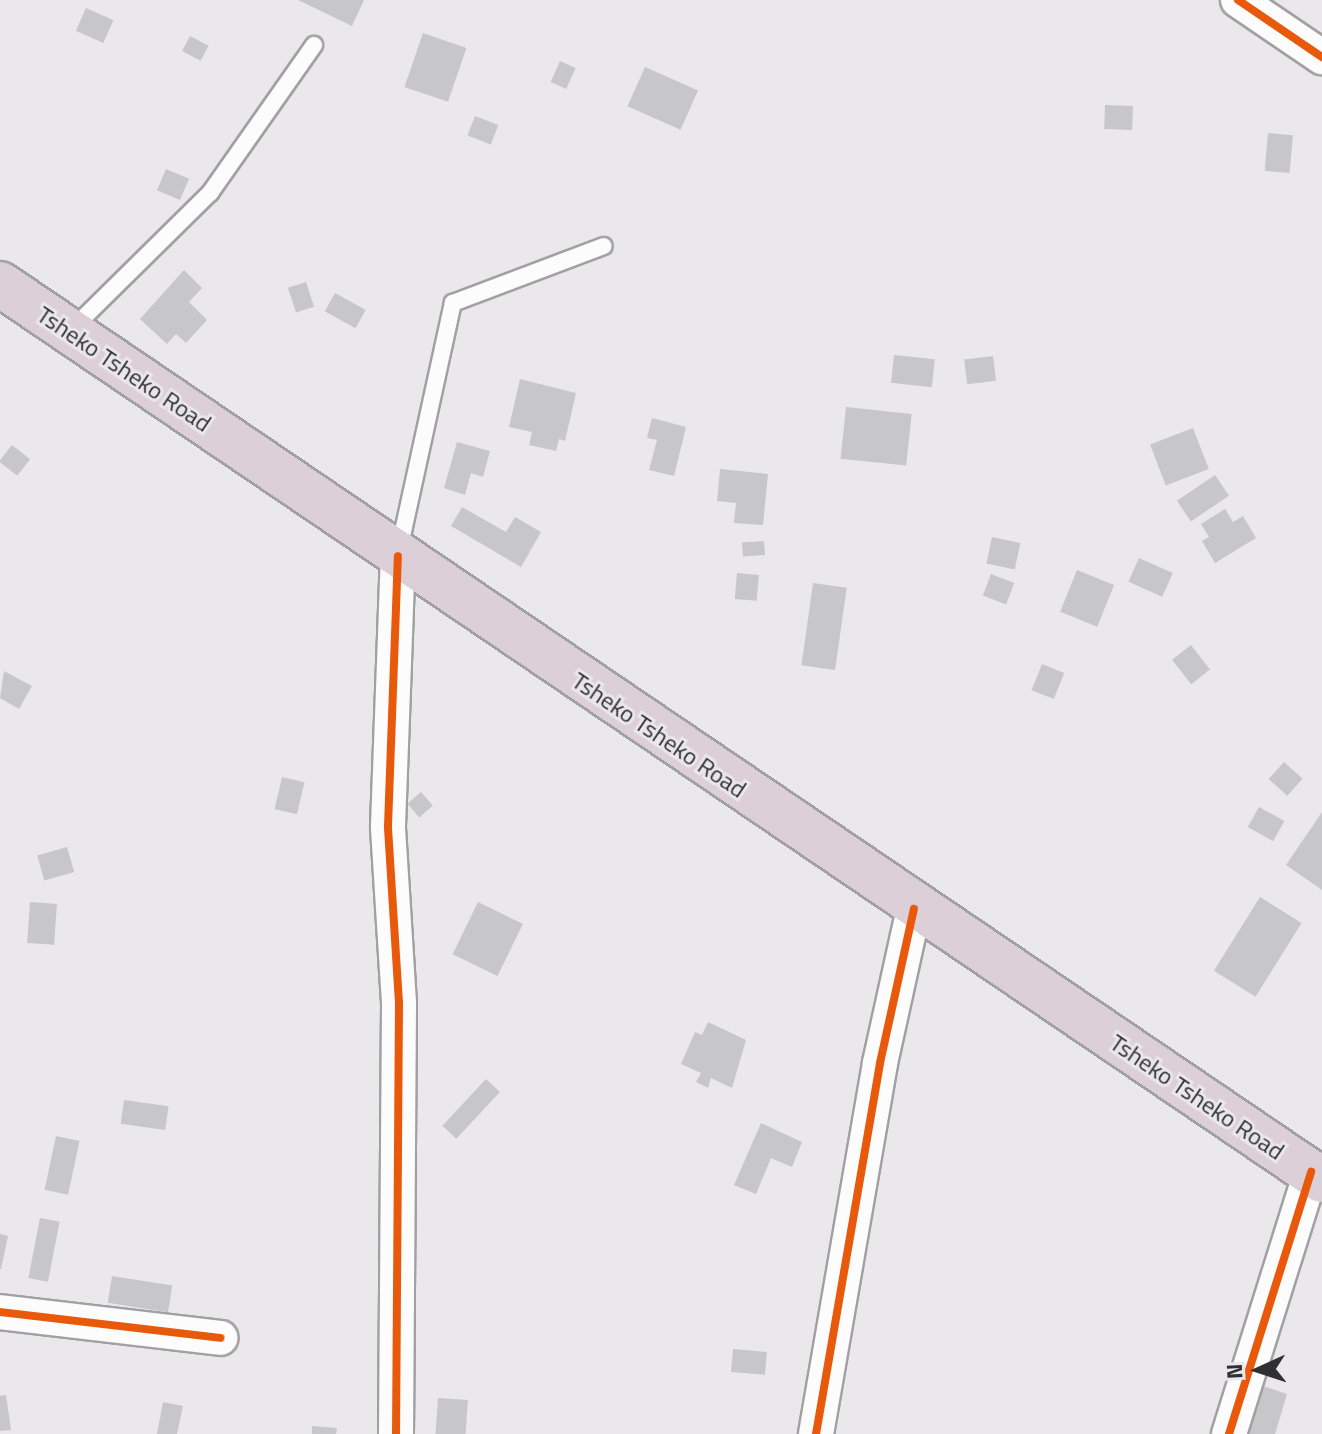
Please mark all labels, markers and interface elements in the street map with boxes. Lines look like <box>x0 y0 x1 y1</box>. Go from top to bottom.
street label: Tsheko Tsheko Road <box>32 300 216 438</box>
street label: Tsheko Tsheko Road <box>567 666 751 804</box>
street label: Tsheko Tsheko Road <box>1105 1028 1289 1166</box>
north arrow <box>1218 1330 1298 1410</box>
text: N <box>1217 1363 1251 1380</box>

